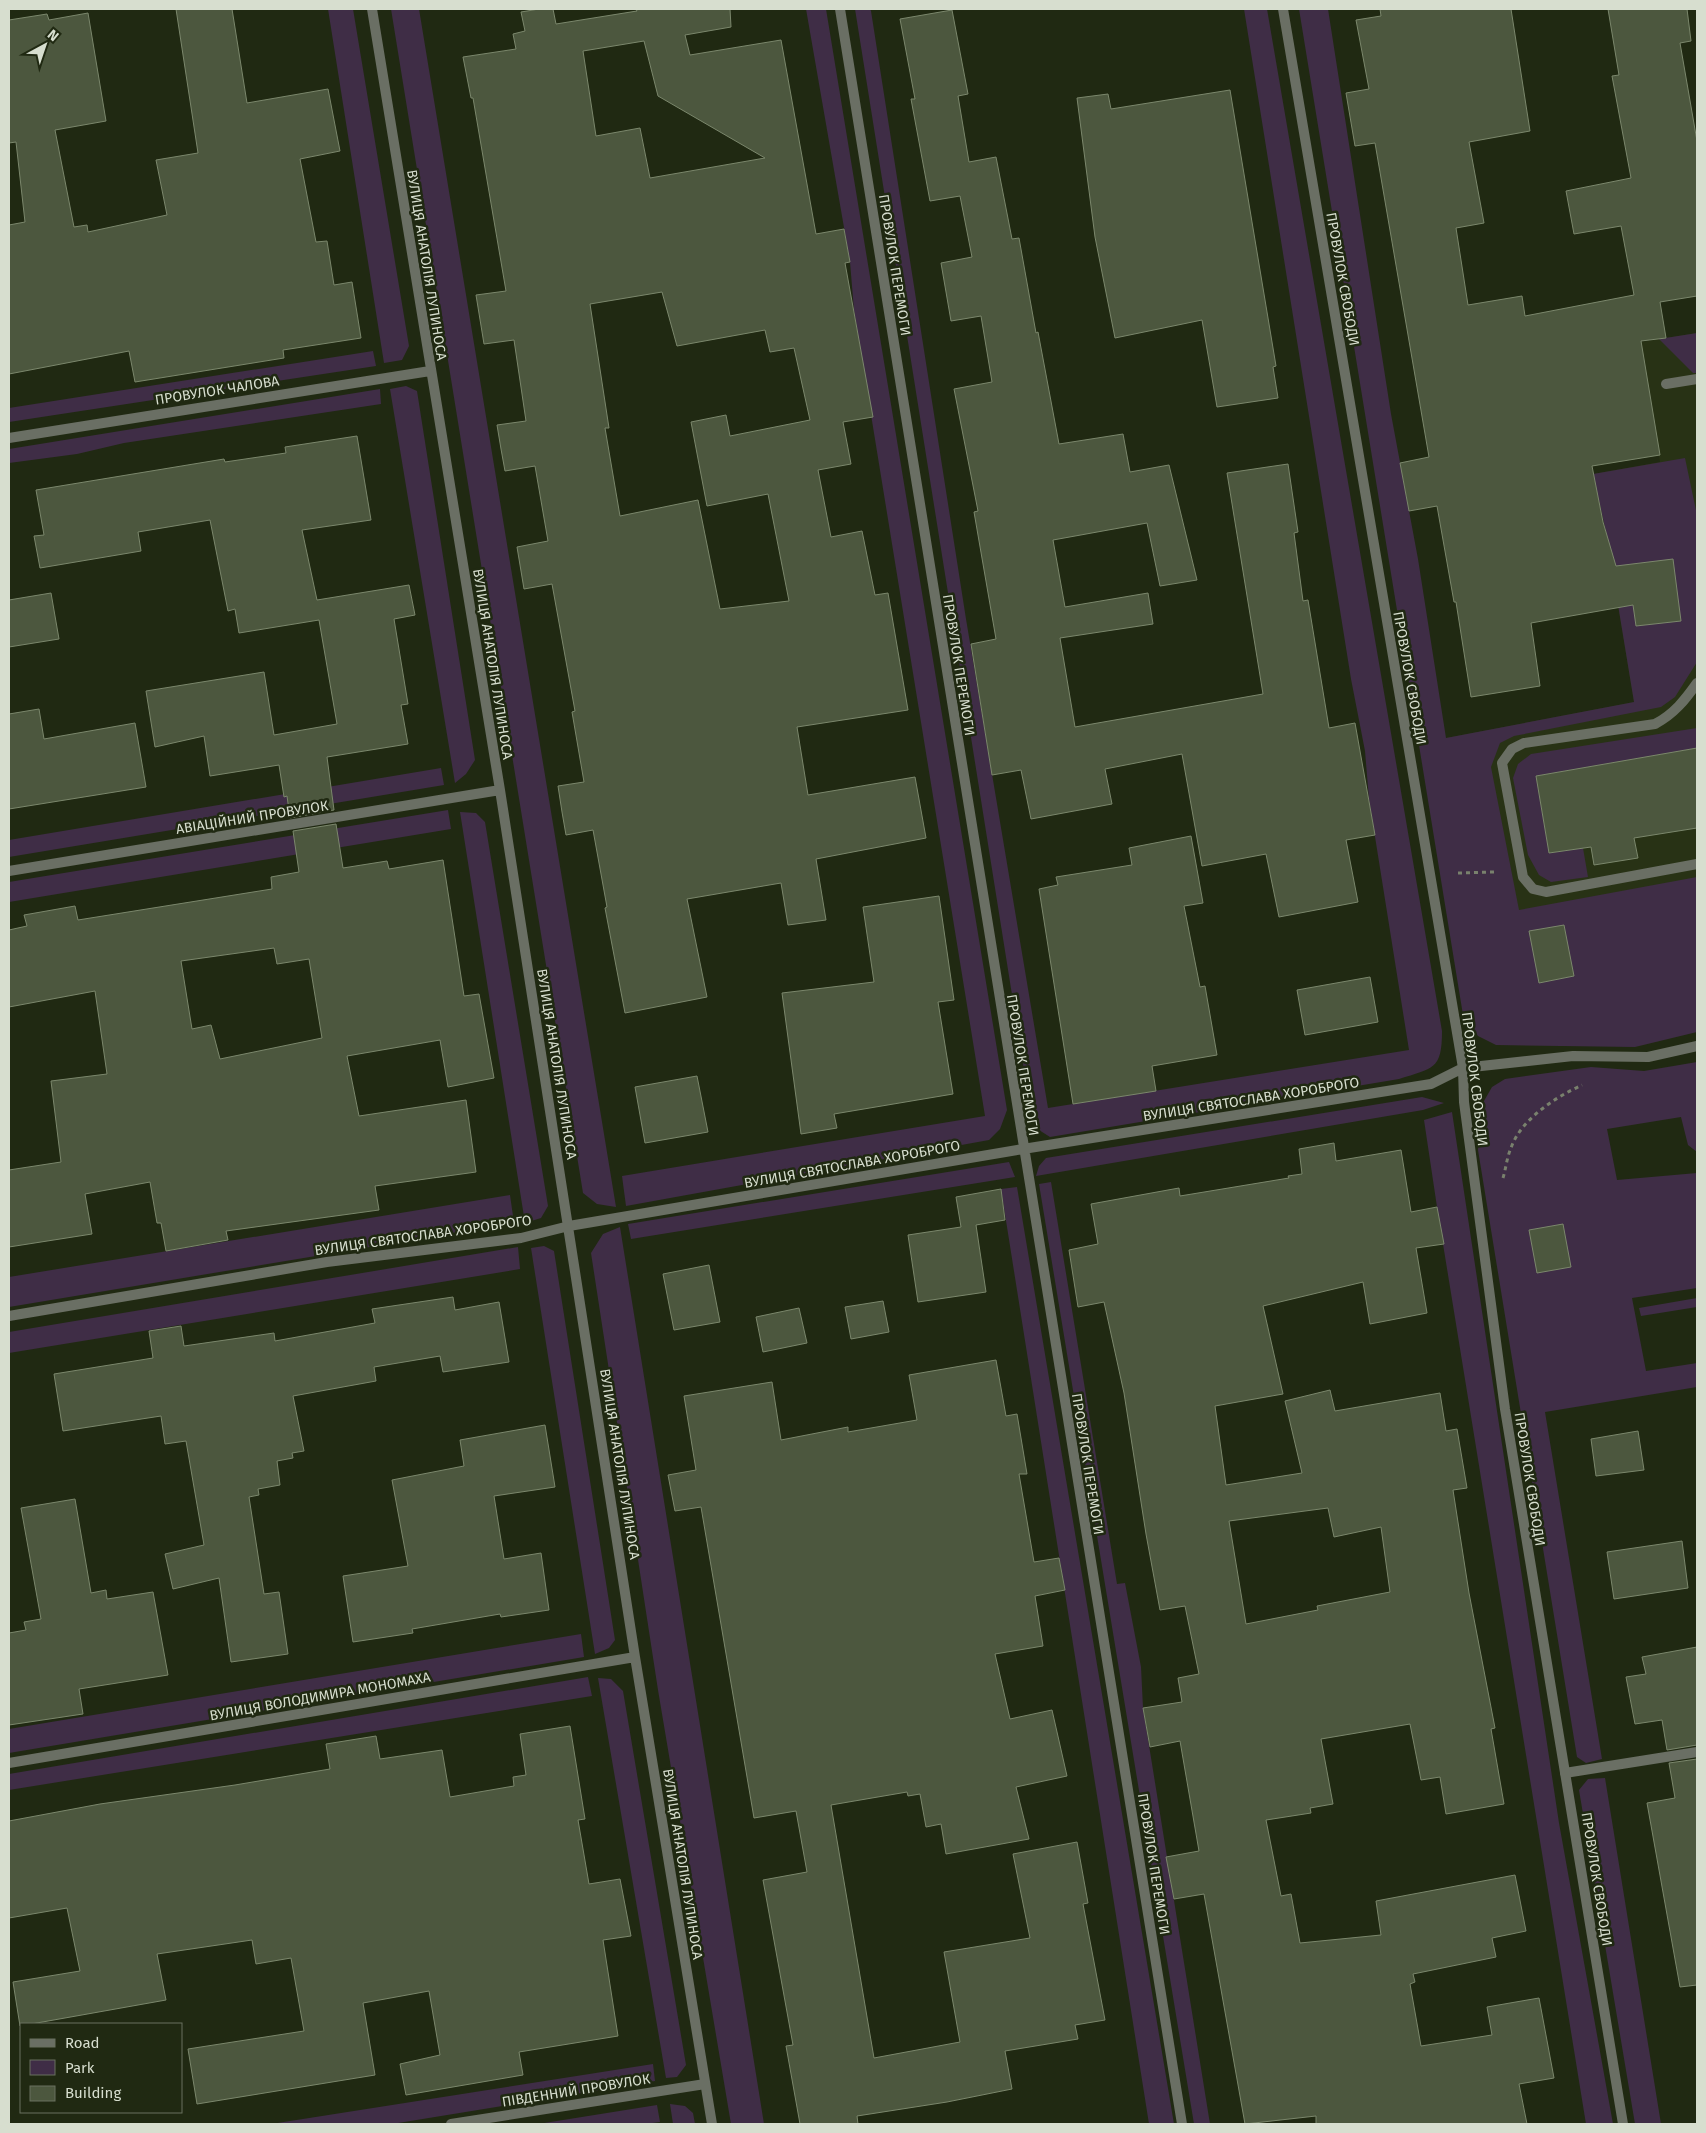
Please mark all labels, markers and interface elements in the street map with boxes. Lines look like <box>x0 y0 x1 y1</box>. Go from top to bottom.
north arrow <box>20 20 70 70</box>
text: N <box>44 26 62 45</box>
street label: ВУЛИЦЯ АНАТОЛІЯ ЛУПИНОСА <box>403 168 450 362</box>
street label: ПРОВУЛОК ПЕРЕМОГИ <box>875 193 914 337</box>
street label: ПРОВУЛОК СВОБОДИ <box>1322 211 1363 347</box>
street label: ПРОВУЛОК ЧАЛОВА <box>154 372 280 409</box>
street label: ВУЛИЦЯ АНАТОЛІЯ ЛУПИНОСА <box>469 567 516 761</box>
street label: ПРОВУЛОК ПЕРЕМОГИ <box>939 593 978 737</box>
street label: ПРОВУЛОК СВОБОДИ <box>1389 610 1430 746</box>
street label: АВІАЦІЙНИЙ ПРОВУЛОК <box>175 797 330 838</box>
street label: ВУЛИЦЯ АНАТОЛІЯ ЛУПИНОСА <box>533 967 580 1161</box>
street label: ПРОВУЛОК ПЕРЕМОГИ <box>1003 993 1042 1137</box>
street label: ПРОВУЛОК СВОБОДИ <box>1458 1011 1491 1147</box>
street label: ВУЛИЦЯ СВЯТОСЛАВА ХОРОБРОГО <box>1142 1074 1361 1125</box>
street label: ВУЛИЦЯ СВЯТОСЛАВА ХОРОБРОГО <box>743 1137 961 1192</box>
street label: ВУЛИЦЯ СВЯТОСЛАВА ХОРОБРОГО <box>313 1212 533 1259</box>
street label: ВУЛИЦЯ АНАТОЛІЯ ЛУПИНОСА <box>596 1367 643 1561</box>
street label: ПРОВУЛОК ПЕРЕМОГИ <box>1068 1392 1107 1536</box>
street label: ПРОВУЛОК СВОБОДИ <box>1511 1411 1548 1547</box>
street label: ВУЛИЦЯ ВОЛОДИМИРА МОНОМАХА <box>208 1669 432 1724</box>
street label: ВУЛИЦЯ АНАТОЛІЯ ЛУПИНОСА <box>659 1767 706 1961</box>
street label: ПРОВУЛОК ПЕРЕМОГИ <box>1134 1792 1173 1936</box>
street label: ПРОВУЛОК СВОБОДИ <box>1578 1811 1615 1947</box>
legend <box>20 2023 182 2113</box>
text: Road <box>65 2034 100 2052</box>
text: Park <box>65 2059 95 2077</box>
street label: ПІВДЕННИЙ ПРОВУЛОК <box>501 2070 652 2111</box>
text: Building <box>65 2084 121 2102</box>

